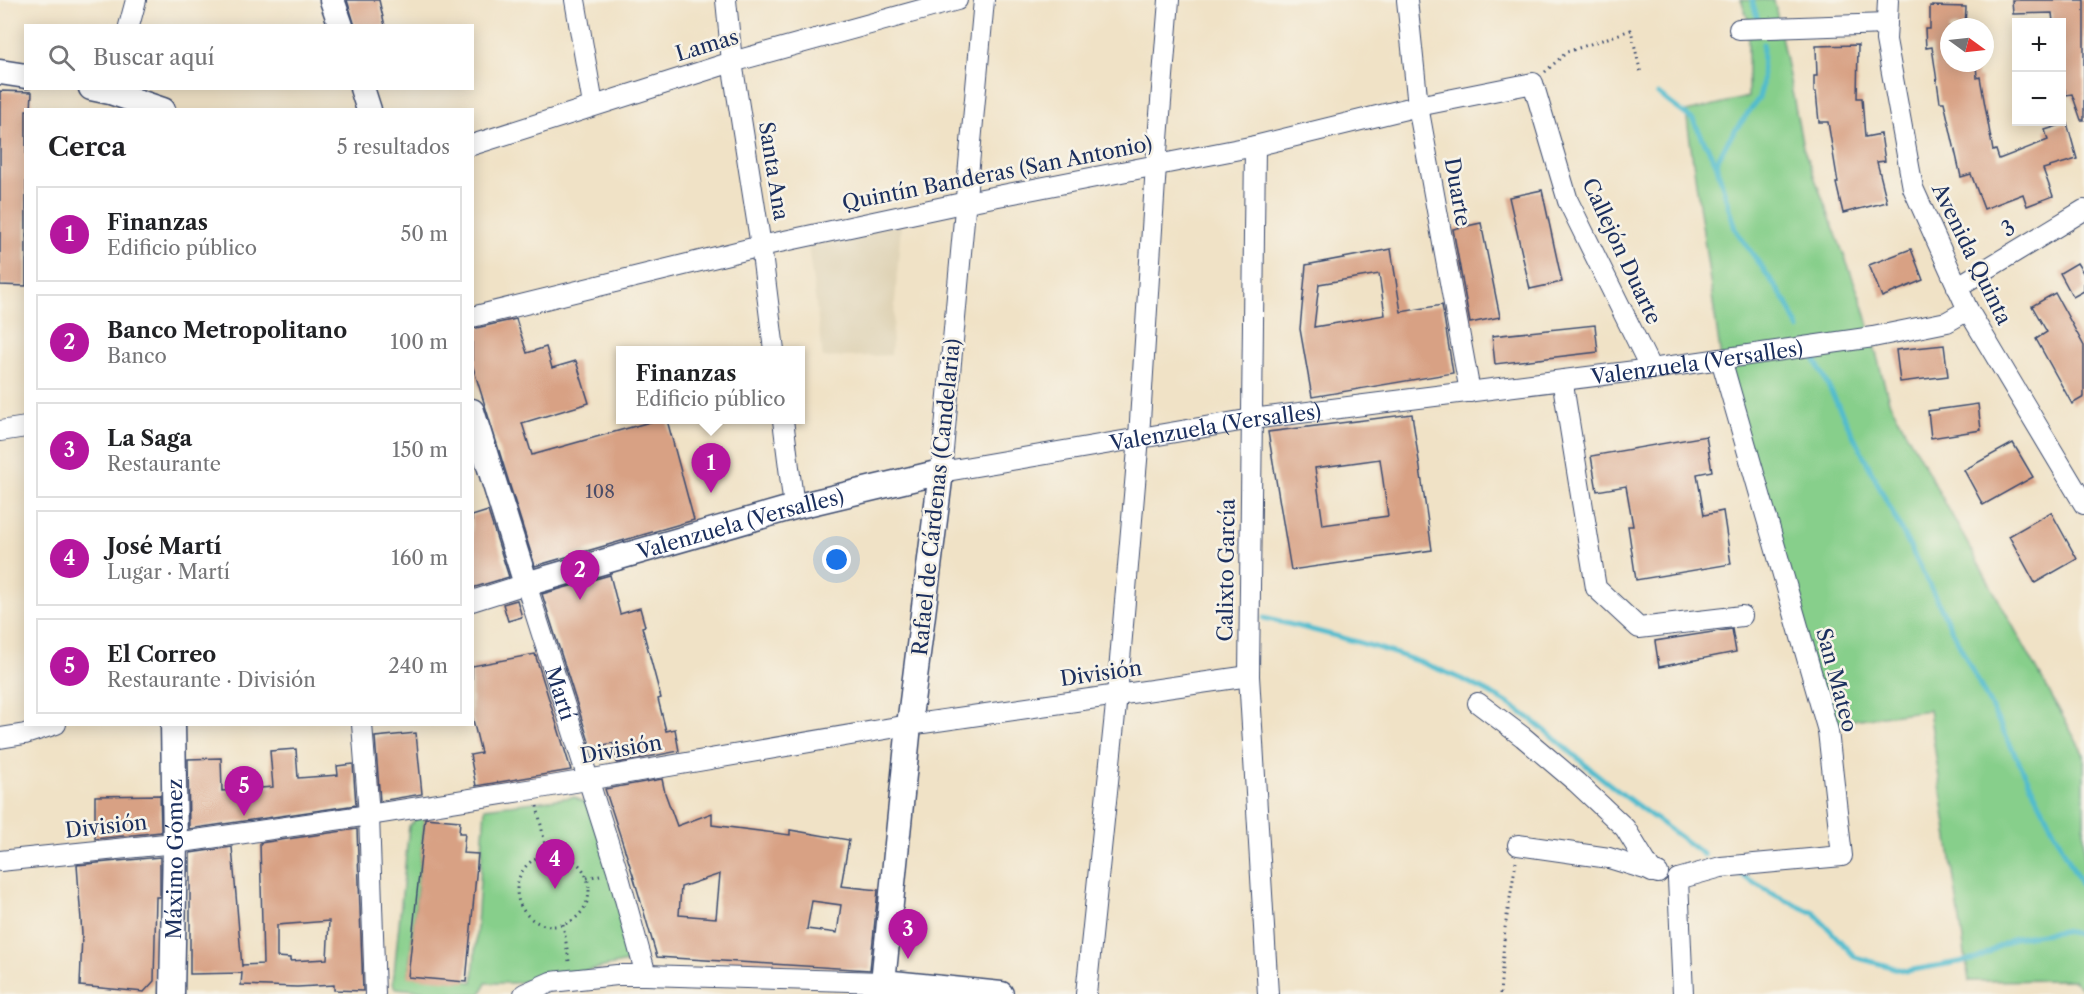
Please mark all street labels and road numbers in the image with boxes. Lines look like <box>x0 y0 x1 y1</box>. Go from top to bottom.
street label: Lamas <box>672 24 742 66</box>
street label: Santa Ana <box>754 120 794 223</box>
street label: Quintín Banderas (San Antonio) <box>840 131 1154 215</box>
street label: Duarte <box>1440 156 1476 228</box>
street label: Callejón Duarte <box>1577 174 1667 328</box>
street label: Avenida Quinta <box>1927 178 2017 330</box>
street label: 3 <box>1997 214 2019 242</box>
street label: Valenzuela (Versalles) <box>1589 335 1804 389</box>
street label: Rafael de Cárdenas (Candelaria) <box>907 337 965 657</box>
street label: Valenzuela (Versalles) <box>1107 398 1322 456</box>
street label: Valenzuela (Versalles) <box>633 483 846 564</box>
street label: Calixto García <box>1212 497 1240 642</box>
street label: San Mateo <box>1811 625 1863 735</box>
street label: División <box>1058 655 1144 691</box>
street label: Martí <box>540 663 581 723</box>
street label: División <box>578 730 664 768</box>
street label: Máximo Gómez <box>161 778 188 940</box>
street label: División <box>64 809 148 843</box>

